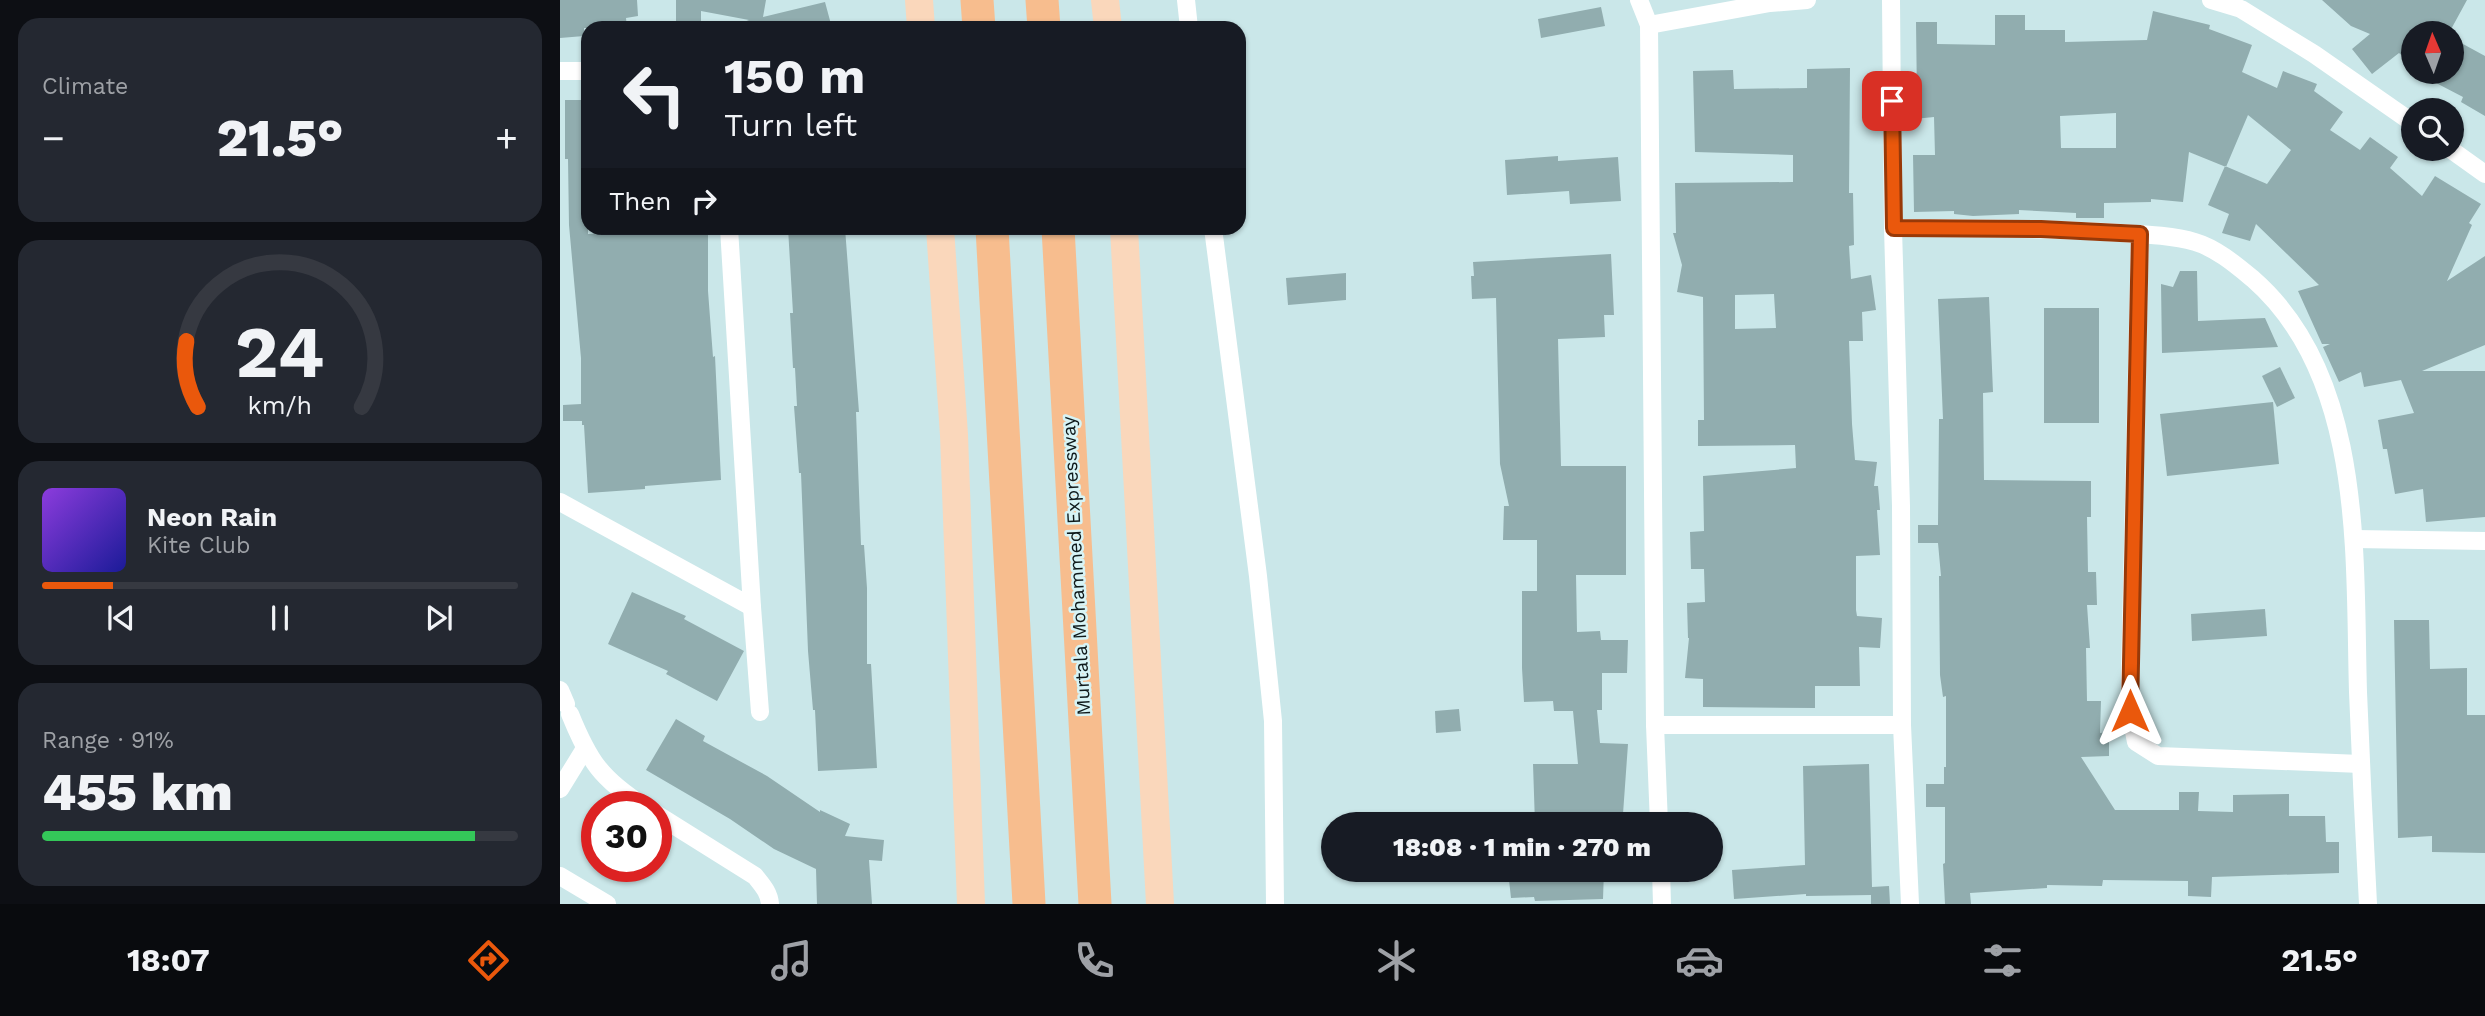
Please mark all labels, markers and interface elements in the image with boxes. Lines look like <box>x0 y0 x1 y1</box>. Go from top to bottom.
north arrow <box>2401 21 2464 84</box>
map controls <box>2401 21 2464 161</box>
text: 150 m <box>724 47 865 105</box>
icon: left <box>609 49 700 140</box>
pin <box>1862 71 1922 131</box>
text: Climate <box>42 73 128 100</box>
icon: arrive <box>1873 82 1911 120</box>
button: search <box>2401 98 2464 161</box>
text: Turn left <box>724 106 857 144</box>
text: 21.5° <box>217 108 343 169</box>
text: − <box>42 116 65 160</box>
text: + <box>495 116 518 160</box>
icon: right <box>685 182 723 220</box>
text: Then <box>609 186 671 216</box>
text: 24 <box>235 310 325 396</box>
text: km/h <box>248 391 312 420</box>
street label: Murtala Mohammed Expressway <box>1057 416 1095 716</box>
text: Neon Rain <box>147 502 277 532</box>
text: Kite Club <box>147 532 250 559</box>
icon: previous <box>102 599 140 637</box>
icon: pause <box>261 599 299 637</box>
icon: next <box>420 599 458 637</box>
position arrow <box>2093 674 2167 748</box>
text: Range · 91% <box>42 727 174 754</box>
text: 455 km <box>42 762 233 823</box>
speed limit sign: 30 <box>581 791 672 882</box>
text: 18:08 · 1 min · 270 m <box>1393 832 1651 862</box>
icon: directions <box>464 936 513 985</box>
icon: music <box>767 936 816 985</box>
icon: phone <box>1070 936 1119 985</box>
icon: climate <box>1372 936 1421 985</box>
icon: car <box>1675 936 1724 985</box>
icon: filters <box>1978 936 2027 985</box>
text: 18:07 <box>127 941 210 979</box>
text: 21.5° <box>2281 941 2358 979</box>

